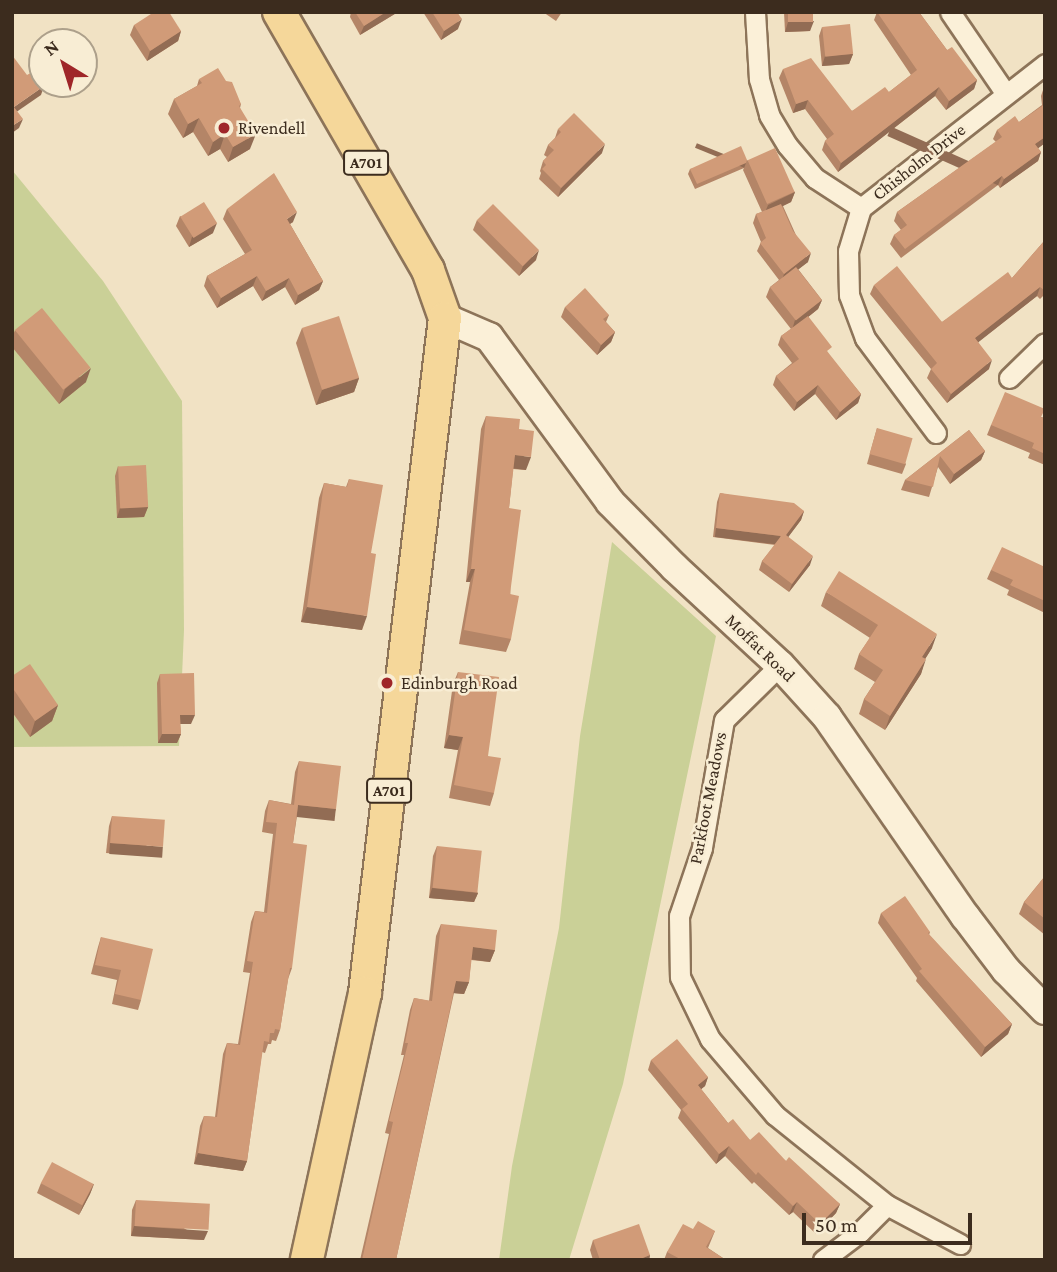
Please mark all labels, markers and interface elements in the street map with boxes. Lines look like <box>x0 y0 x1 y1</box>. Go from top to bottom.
north arrow <box>28 28 98 98</box>
text: N <box>39 35 63 60</box>
place label: Rivendell <box>238 117 305 139</box>
street label: Chisholm Drive <box>868 119 970 205</box>
marker: Rivendell <box>216 120 232 136</box>
road number: A701 <box>342 150 390 176</box>
street label: Moffat Road <box>721 609 799 687</box>
place label: Edinburgh Road <box>401 672 518 694</box>
marker: Edinburgh Road <box>379 675 395 691</box>
street label: Parkfoot Meadows <box>685 730 731 866</box>
road number: A701 <box>364 778 414 804</box>
scale bar <box>805 1198 975 1242</box>
text: 50 m <box>815 1213 858 1237</box>

